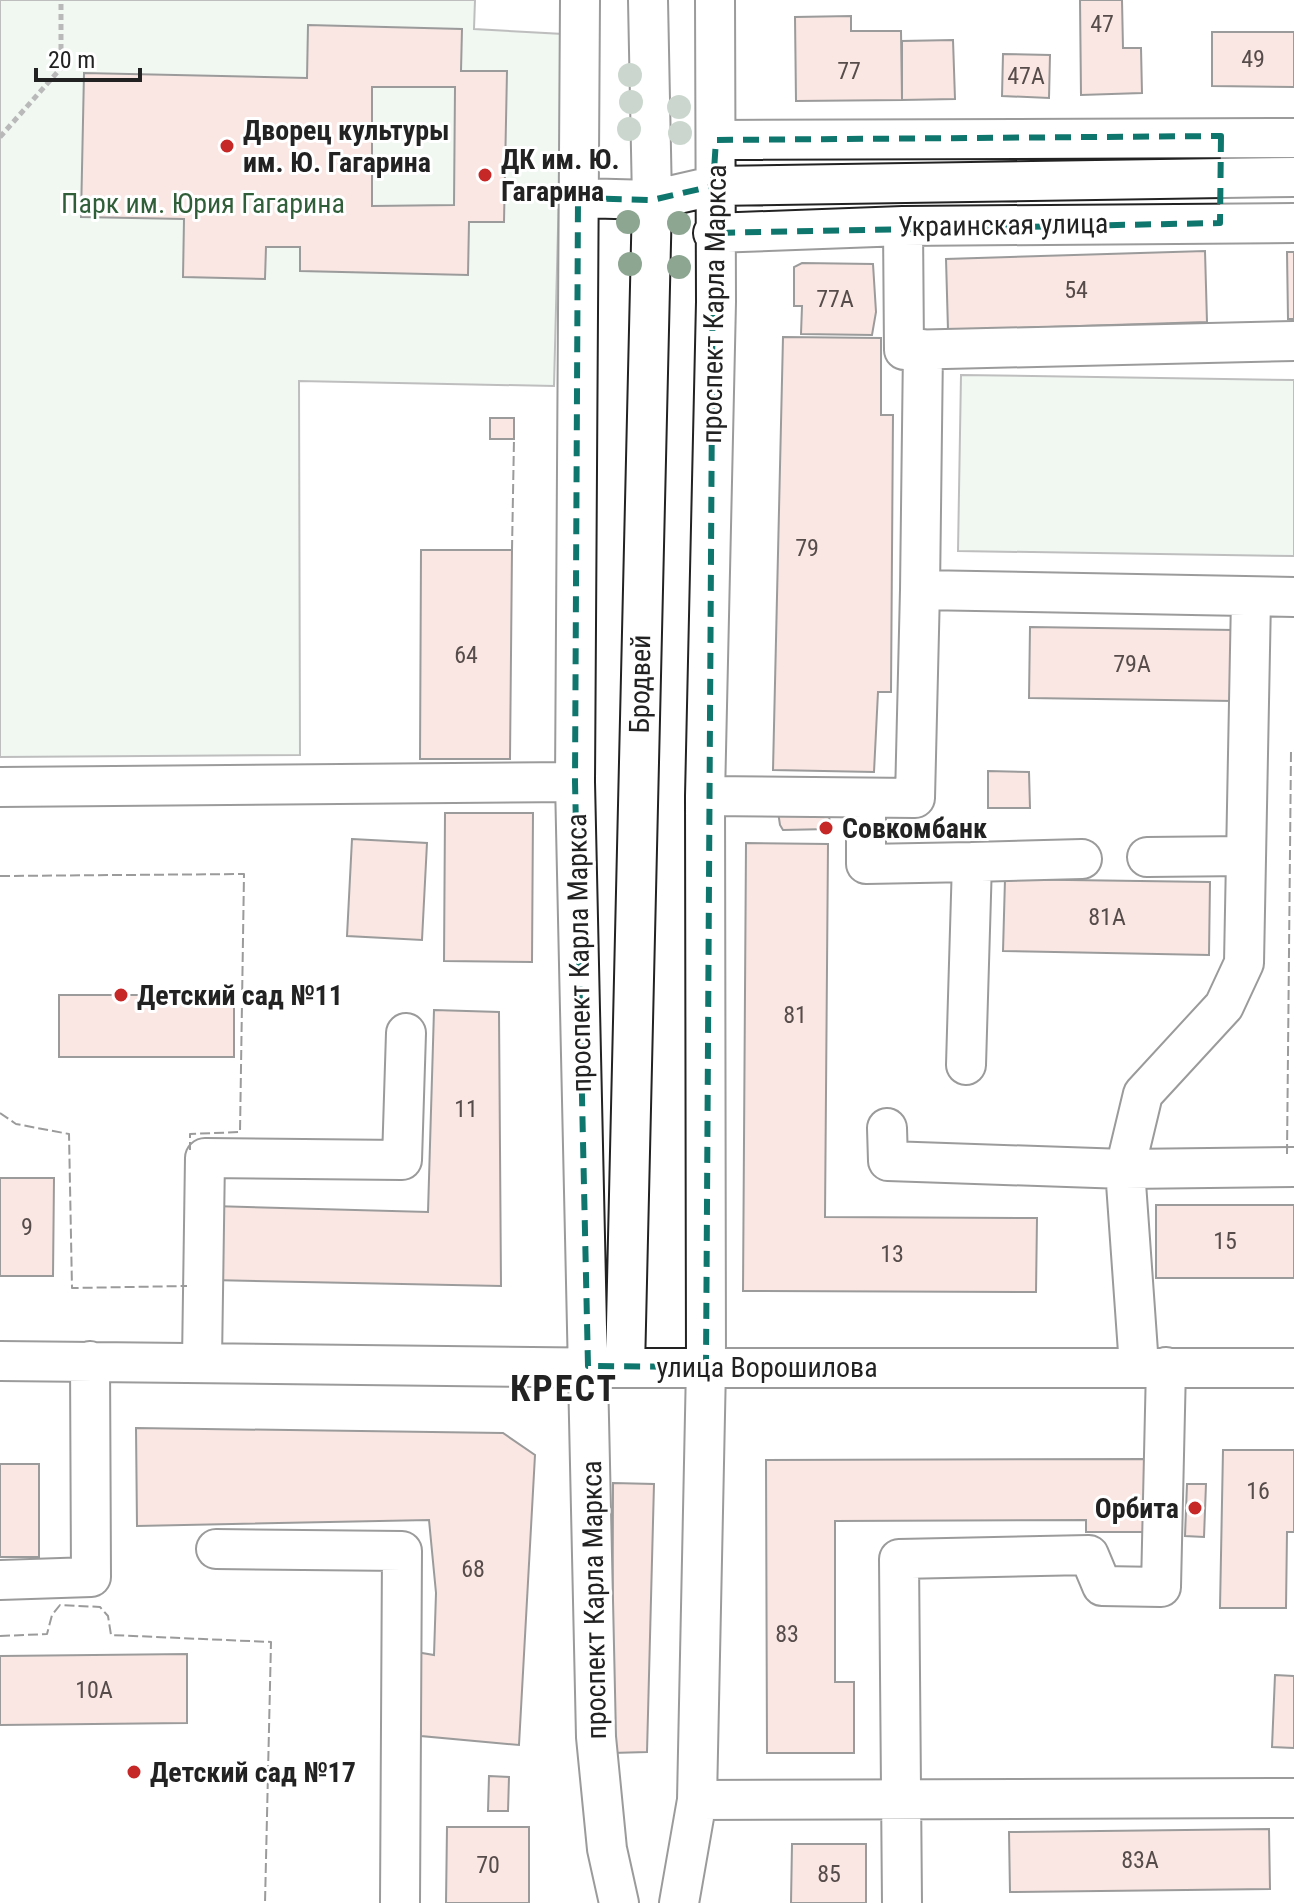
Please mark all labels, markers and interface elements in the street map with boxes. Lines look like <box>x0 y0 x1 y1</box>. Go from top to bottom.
house number: 47 <box>1090 10 1114 38</box>
scale bar <box>36 32 140 82</box>
house number: 49 <box>1241 45 1265 73</box>
text: 20 m <box>48 46 95 74</box>
house number: 77 <box>837 57 861 85</box>
house number: 47А <box>1007 62 1045 90</box>
place label: Дворец культуры им. Ю. Гагарина <box>243 114 450 179</box>
marker: Дворец культуры им. Ю. Гагарина <box>218 137 236 155</box>
place label: ДК им. Ю. Гагарина <box>501 143 620 208</box>
street label: проспект Карла Маркса <box>695 164 733 444</box>
marker: ДК им. Ю. Гагарина <box>476 166 494 184</box>
park label: Парк им. Юрия Гагарина <box>61 187 345 220</box>
street label: Украинская улица <box>897 207 1109 243</box>
house number: 54 <box>1064 276 1088 304</box>
house number: 77А <box>816 285 854 313</box>
house number: 79 <box>795 534 819 562</box>
street label: Бродвей <box>623 634 657 734</box>
house number: 64 <box>454 641 478 669</box>
house number: 79А <box>1113 650 1151 678</box>
place label: Совкомбанк <box>842 812 987 845</box>
street label: проспект Карла Маркса <box>560 813 598 1093</box>
marker: Совкомбанк <box>817 819 835 837</box>
house number: 81А <box>1088 903 1126 931</box>
place label: Детский сад №11 <box>137 979 343 1012</box>
marker: Детский сад №11 <box>112 986 130 1004</box>
house number: 81 <box>783 1001 807 1029</box>
house number: 11 <box>454 1095 478 1123</box>
house number: 9 <box>21 1213 33 1241</box>
house number: 15 <box>1213 1227 1237 1255</box>
house number: 13 <box>880 1240 904 1268</box>
street label: улица Ворошилова <box>656 1351 878 1384</box>
district label: КРЕСТ <box>510 1368 618 1410</box>
street label: проспект Карла Маркса <box>575 1460 613 1740</box>
house number: 16 <box>1246 1477 1270 1505</box>
place label: Орбита <box>1095 1492 1179 1525</box>
marker: Орбита <box>1186 1499 1204 1517</box>
house number: 68 <box>461 1555 485 1583</box>
house number: 83 <box>775 1620 799 1648</box>
house number: 10А <box>75 1676 113 1704</box>
place label: Детский сад №17 <box>150 1756 356 1789</box>
marker: Детский сад №17 <box>125 1763 143 1781</box>
house number: 83А <box>1121 1846 1159 1874</box>
house number: 70 <box>476 1851 500 1879</box>
house number: 85 <box>817 1860 841 1888</box>

